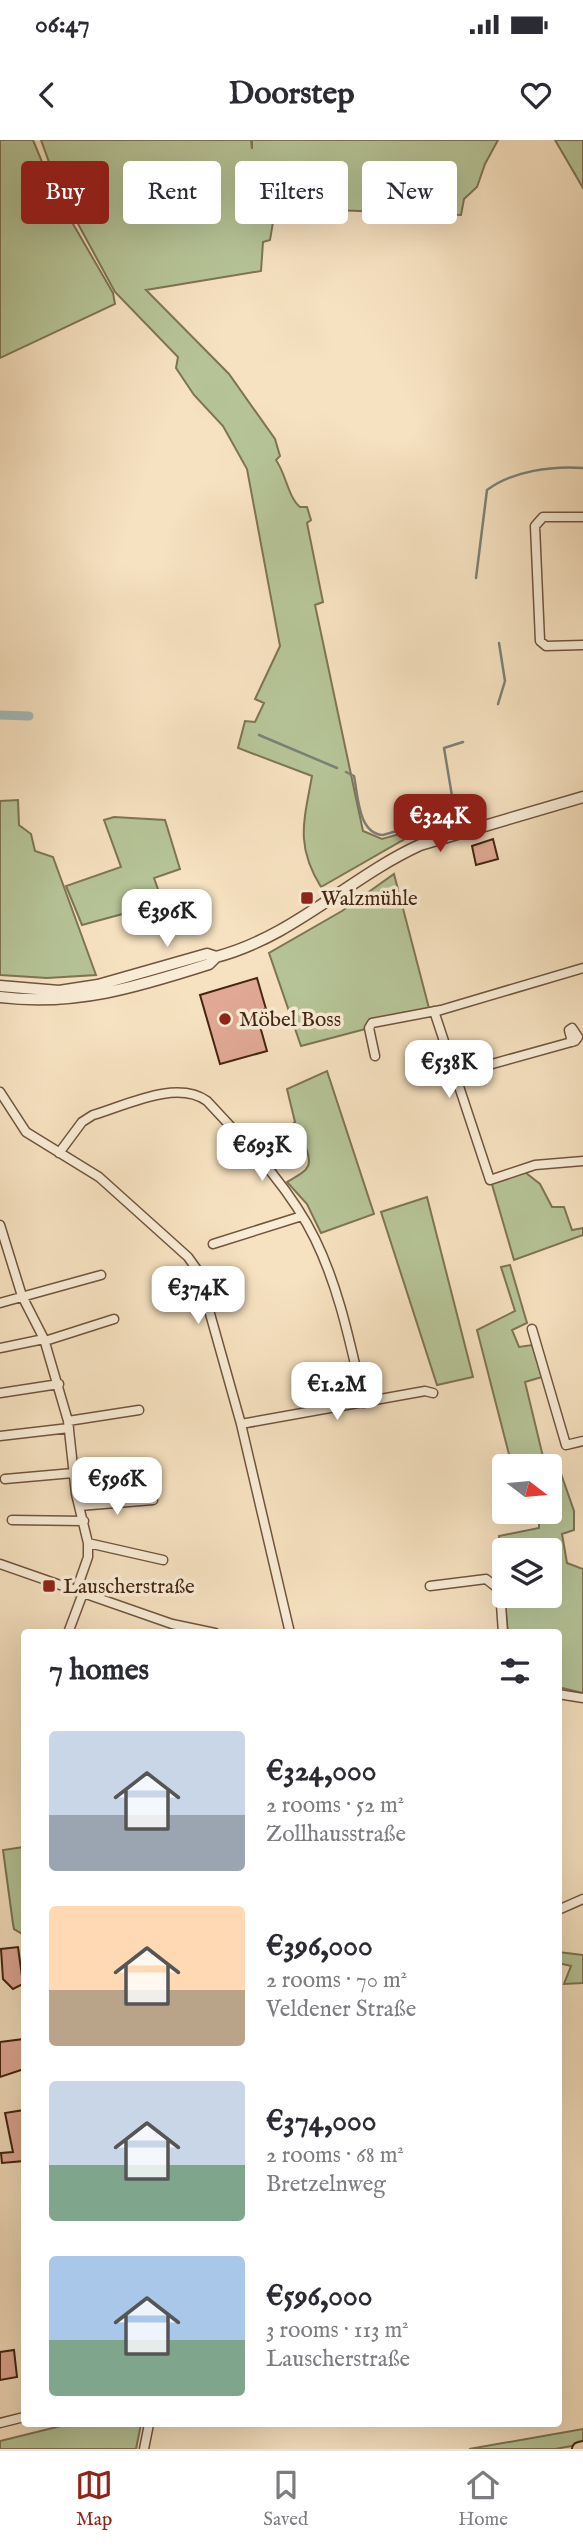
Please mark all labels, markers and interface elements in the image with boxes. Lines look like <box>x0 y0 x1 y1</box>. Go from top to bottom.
text: 06:47 <box>35 8 90 41</box>
text: Doorstep <box>228 74 355 115</box>
icon: back <box>28 76 66 114</box>
icon: heart <box>517 76 555 114</box>
chip: Buy <box>21 161 109 224</box>
chip: Rent <box>123 161 221 224</box>
chip: Filters <box>235 161 348 224</box>
chip: New <box>362 161 457 224</box>
pin: €324K <box>391 794 489 854</box>
text: €324K <box>410 802 470 831</box>
place label: Walzmühle <box>321 886 418 913</box>
pin: €396K <box>118 890 216 949</box>
marker: Walzmühle <box>299 890 315 906</box>
text: €396K <box>138 897 196 926</box>
place label: Möbel Boss <box>239 1007 341 1034</box>
marker: Möbel Boss <box>217 1011 233 1027</box>
pin: €538K <box>400 1040 498 1100</box>
text: €538K <box>421 1048 477 1077</box>
pin: €693K <box>213 1124 311 1183</box>
text: €693K <box>233 1131 291 1160</box>
pin: €374K <box>149 1266 247 1326</box>
text: €374K <box>168 1274 228 1303</box>
pin: €1.2M <box>288 1362 386 1422</box>
text: €1.2M <box>307 1370 367 1399</box>
north arrow <box>492 1454 562 1524</box>
map controls <box>492 1454 562 1608</box>
pin: €596K <box>68 1458 166 1517</box>
text: €596K <box>88 1465 146 1494</box>
button: layers <box>492 1538 562 1608</box>
place label: Lauscherstraße <box>63 1574 195 1601</box>
marker: Lauscherstraße <box>41 1578 57 1594</box>
text: 7 homes <box>49 1652 149 1690</box>
icon: filters <box>496 1652 534 1690</box>
text: €324,000 <box>266 1753 377 1791</box>
icon: home <box>105 1759 189 1843</box>
text: 2 rooms · 52 m² <box>266 1791 404 1820</box>
text: Zollhausstraße <box>266 1820 406 1849</box>
text: €396,000 <box>266 1928 373 1966</box>
icon: home <box>105 1934 189 2018</box>
text: 2 rooms · 70 m² <box>266 1966 407 1995</box>
text: Veldener Straße <box>266 1995 416 2024</box>
text: €374,000 <box>266 2103 376 2141</box>
icon: home <box>105 2109 189 2193</box>
text: 2 rooms · 68 m² <box>266 2141 404 2170</box>
text: Bretzelnweg <box>266 2170 386 2199</box>
text: €596,000 <box>266 2278 372 2316</box>
icon: home <box>105 2284 189 2368</box>
text: 3 rooms · 113 m² <box>266 2316 409 2345</box>
text: Lauscherstraße <box>266 2345 410 2374</box>
tab: Map <box>75 2466 113 2532</box>
tab: Saved <box>263 2466 308 2532</box>
tab: Home <box>458 2466 508 2532</box>

